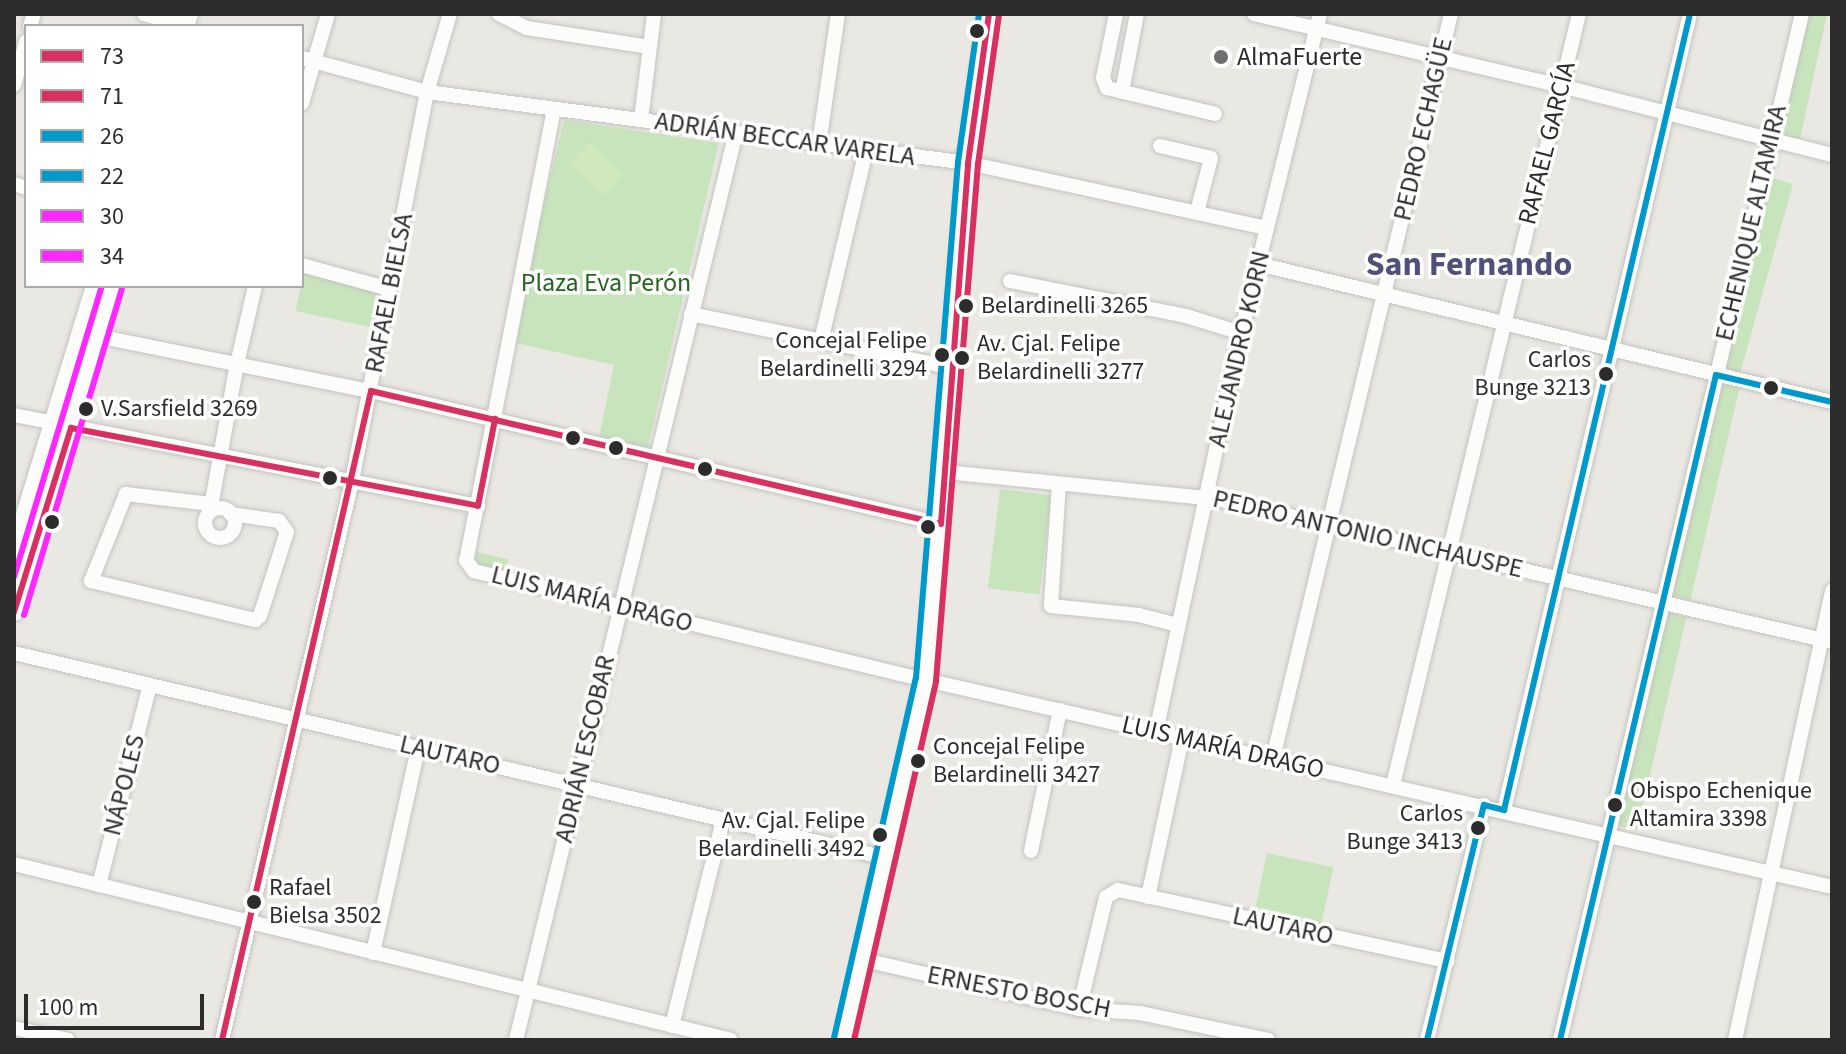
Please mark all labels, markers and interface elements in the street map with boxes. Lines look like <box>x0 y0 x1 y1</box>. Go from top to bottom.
unlabelled marker <box>969 23 985 39</box>
legend <box>24 24 304 288</box>
street label: PEDRO ECHAGÜE <box>1387 34 1459 224</box>
text: 73 <box>100 39 124 74</box>
place label: AlmaFuerte <box>1237 41 1362 73</box>
marker: AlmaFuerte <box>1212 48 1230 66</box>
street label: RAFAEL GARCÍA <box>1512 58 1582 228</box>
text: 71 <box>100 79 124 114</box>
street label: ECHENIQUE ALTAMIRA <box>1709 102 1793 344</box>
street label: ADRIÁN BECCAR VARELA <box>653 105 917 173</box>
text: 26 <box>100 119 124 154</box>
text: 22 <box>100 159 124 194</box>
text: 30 <box>100 199 124 234</box>
street label: RAFAEL BIELSA <box>358 210 420 376</box>
text: 34 <box>100 239 124 274</box>
district label: San Fernando <box>1366 245 1572 285</box>
street label: ALEJANDRO KORN <box>1201 248 1277 450</box>
park label: Plaza Eva Perón <box>521 267 691 299</box>
place label: Belardinelli 3265 <box>981 292 1148 320</box>
marker: Belardinelli 3265 <box>958 298 974 314</box>
place label: Concejal Felipe Belardinelli 3294 <box>760 327 927 383</box>
place label: Av. Cjal. Felipe Belardinelli 3277 <box>977 330 1144 386</box>
place label: Carlos Bunge 3213 <box>1475 346 1591 402</box>
marker: Concejal Felipe Belardinelli 3294 <box>934 347 950 363</box>
marker: Av. Cjal. Felipe Belardinelli 3277 <box>954 350 970 366</box>
marker: Carlos Bunge 3213 <box>1598 366 1614 382</box>
unlabelled marker <box>1763 380 1779 396</box>
place label: V.Sarsfield 3269 <box>101 395 258 423</box>
marker: V.Sarsfield 3269 <box>78 401 94 417</box>
unlabelled marker <box>565 430 581 446</box>
unlabelled marker <box>608 440 624 456</box>
unlabelled marker <box>697 461 713 477</box>
unlabelled marker <box>322 470 338 486</box>
street label: PEDRO ANTONIO INCHAUSPE <box>1210 483 1526 585</box>
unlabelled marker <box>44 514 60 530</box>
unlabelled marker <box>920 519 936 535</box>
street label: LUIS MARÍA DRAGO <box>488 559 696 639</box>
street label: ADRIÁN ESCOBAR <box>548 652 622 846</box>
street label: LUIS MARÍA DRAGO <box>1119 709 1327 785</box>
street label: LAUTARO <box>397 728 503 782</box>
street label: NÁPOLES <box>96 731 152 839</box>
place label: Concejal Felipe Belardinelli 3427 <box>933 733 1100 789</box>
marker: Concejal Felipe Belardinelli 3427 <box>910 753 926 769</box>
place label: Obispo Echenique Altamira 3398 <box>1630 777 1812 833</box>
marker: Obispo Echenique Altamira 3398 <box>1607 797 1623 813</box>
place label: Carlos Bunge 3413 <box>1347 800 1463 856</box>
place label: Av. Cjal. Felipe Belardinelli 3492 <box>698 807 865 863</box>
marker: Carlos Bunge 3413 <box>1470 820 1486 836</box>
marker: Av. Cjal. Felipe Belardinelli 3492 <box>872 827 888 843</box>
place label: Rafael Bielsa 3502 <box>269 874 382 930</box>
marker: Rafael Bielsa 3502 <box>246 894 262 910</box>
street label: LAUTARO <box>1230 900 1336 952</box>
street label: ERNESTO BOSCH <box>925 959 1113 1025</box>
scale bar <box>28 978 208 1028</box>
text: 100 m <box>38 990 98 1025</box>

